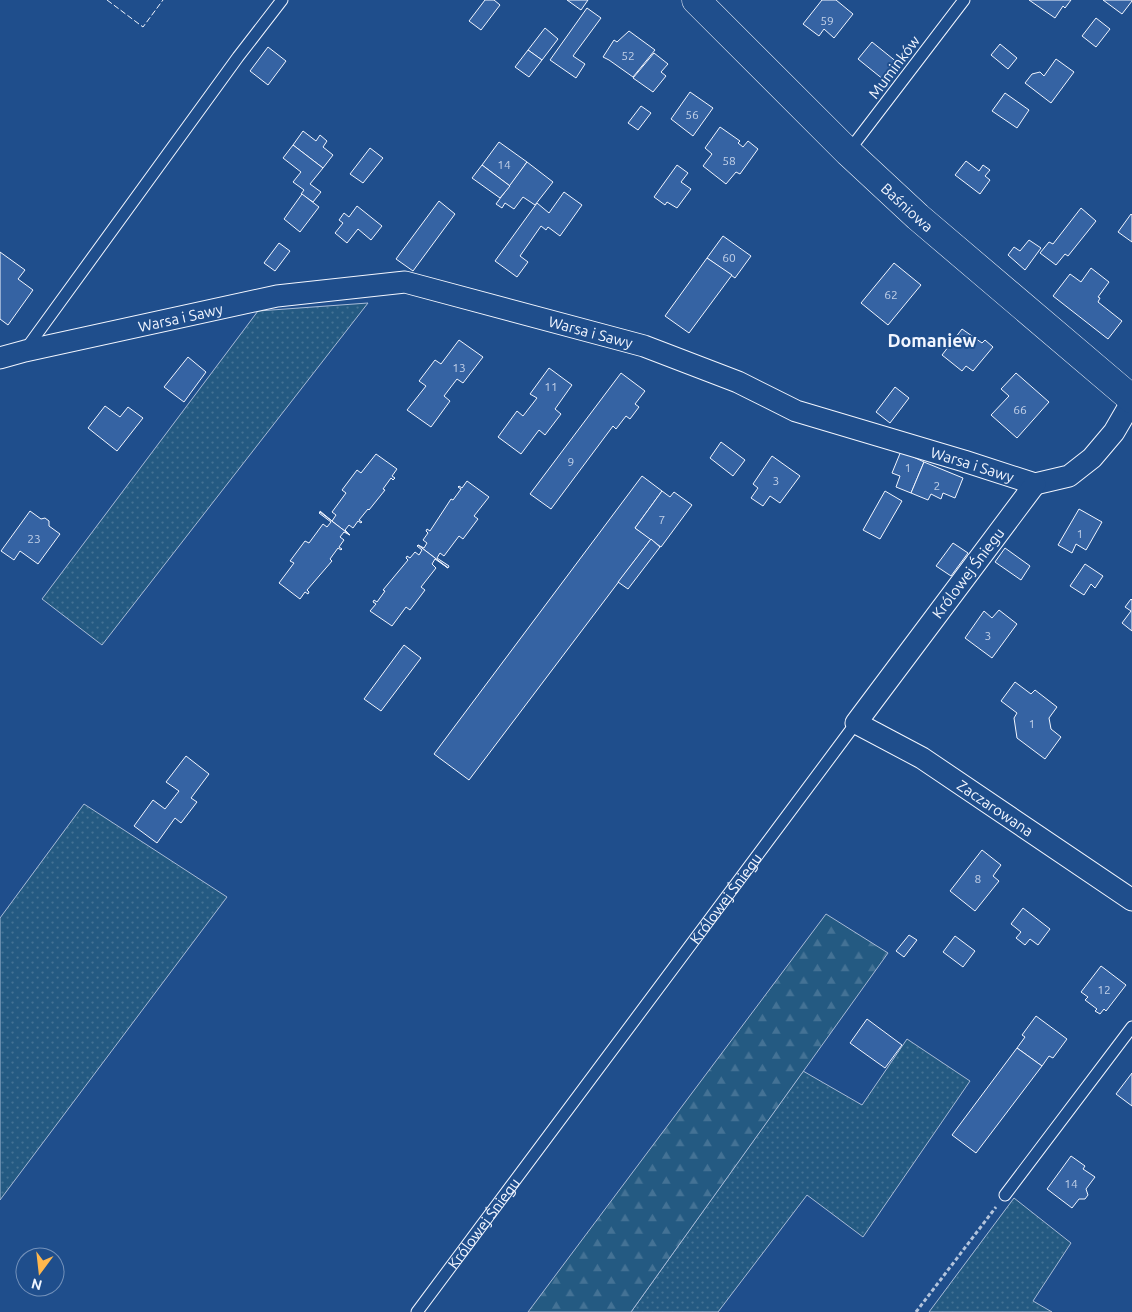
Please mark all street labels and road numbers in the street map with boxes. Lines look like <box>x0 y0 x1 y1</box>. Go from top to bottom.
street label: Muminków <box>865 32 923 102</box>
street label: Baśniowa <box>878 179 937 235</box>
street label: Warsa i Sawy <box>136 300 224 335</box>
street label: Warsa i Sawy <box>547 312 635 351</box>
street label: Warsa i Sawy <box>929 443 1016 485</box>
street label: Królowej Śniegu <box>928 524 1008 622</box>
street label: Zaczarowana <box>954 776 1037 839</box>
street label: Królowej Śniegu <box>686 850 765 947</box>
street label: Królowej Śniegu <box>444 1174 523 1272</box>

